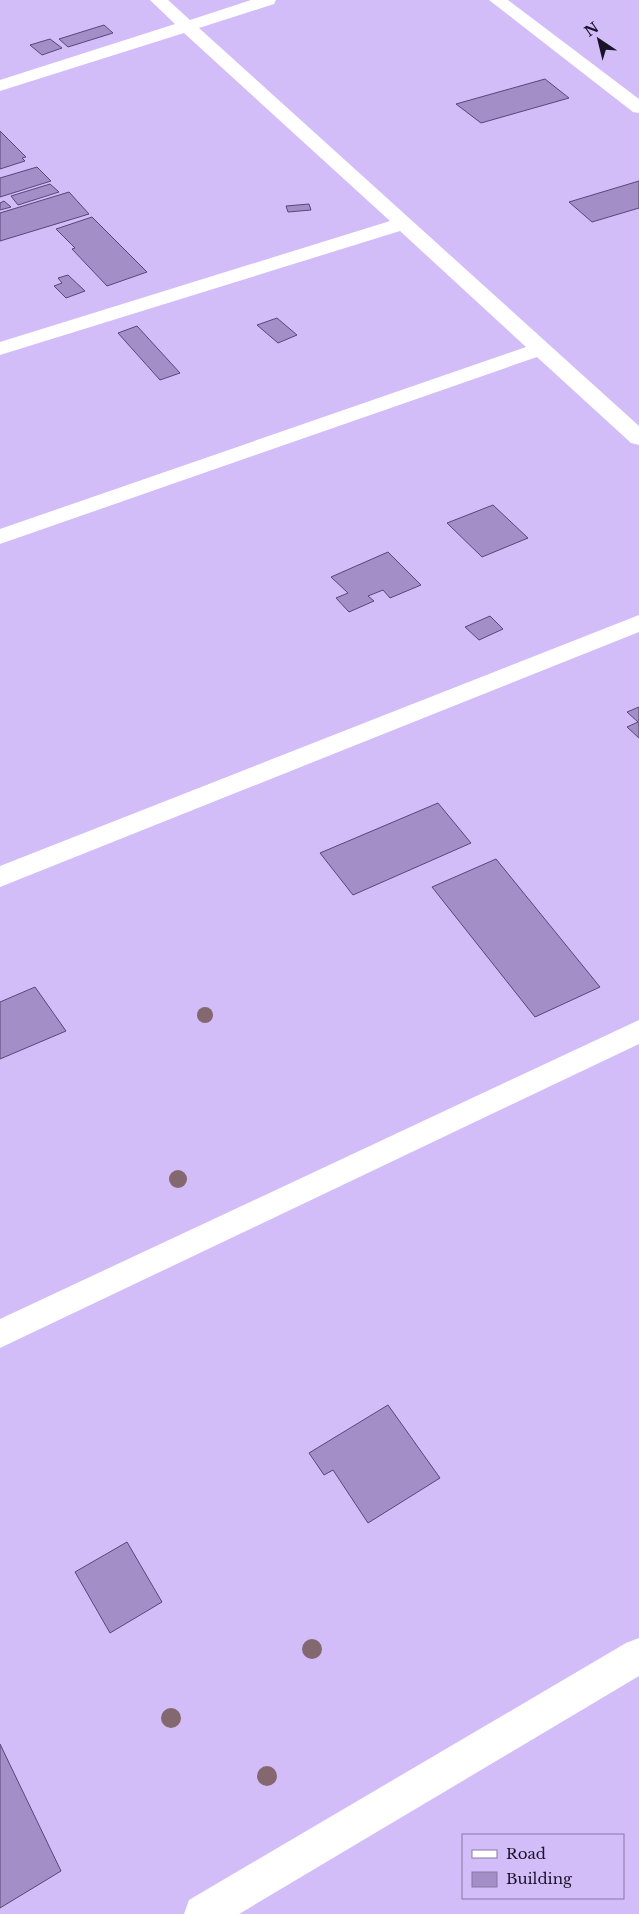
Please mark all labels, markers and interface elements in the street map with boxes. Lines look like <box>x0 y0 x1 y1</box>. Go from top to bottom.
north arrow <box>574 15 624 65</box>
text: N <box>581 18 602 41</box>
legend <box>462 1834 624 1899</box>
text: Road <box>506 1844 546 1863</box>
text: Building <box>506 1869 573 1888</box>

